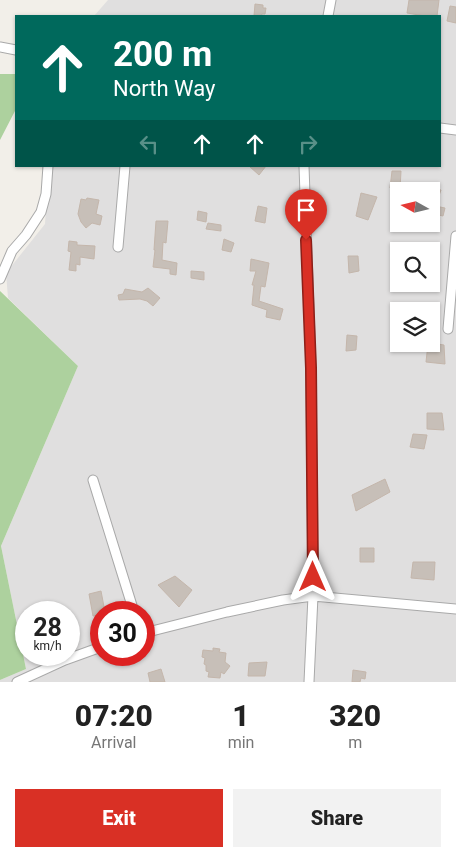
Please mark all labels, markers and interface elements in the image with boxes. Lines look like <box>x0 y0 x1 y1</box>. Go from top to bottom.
text: 200 m <box>113 34 212 75</box>
icon: ahead <box>30 35 95 100</box>
text: North Way <box>113 76 215 101</box>
icon: left <box>135 130 163 158</box>
icon: ahead <box>188 130 216 158</box>
icon: ahead <box>241 130 269 158</box>
icon: right <box>294 130 322 158</box>
north arrow <box>390 182 440 232</box>
map controls <box>390 182 440 352</box>
pin <box>285 189 327 240</box>
icon: arrive <box>292 196 320 224</box>
button: search <box>390 242 440 292</box>
button: layers <box>390 302 440 352</box>
position arrow <box>286 550 338 602</box>
speed limit sign: 30 <box>90 601 155 666</box>
text: 28 <box>33 613 62 642</box>
text: km/h <box>33 639 62 653</box>
text: 07:20 <box>75 698 153 733</box>
text: 1 <box>232 698 250 733</box>
text: 320 <box>329 698 381 733</box>
text: Arrival <box>91 733 137 752</box>
text: min <box>228 733 254 752</box>
text: m <box>348 733 362 752</box>
button: Exit <box>15 789 223 847</box>
button: Share <box>233 789 441 847</box>

